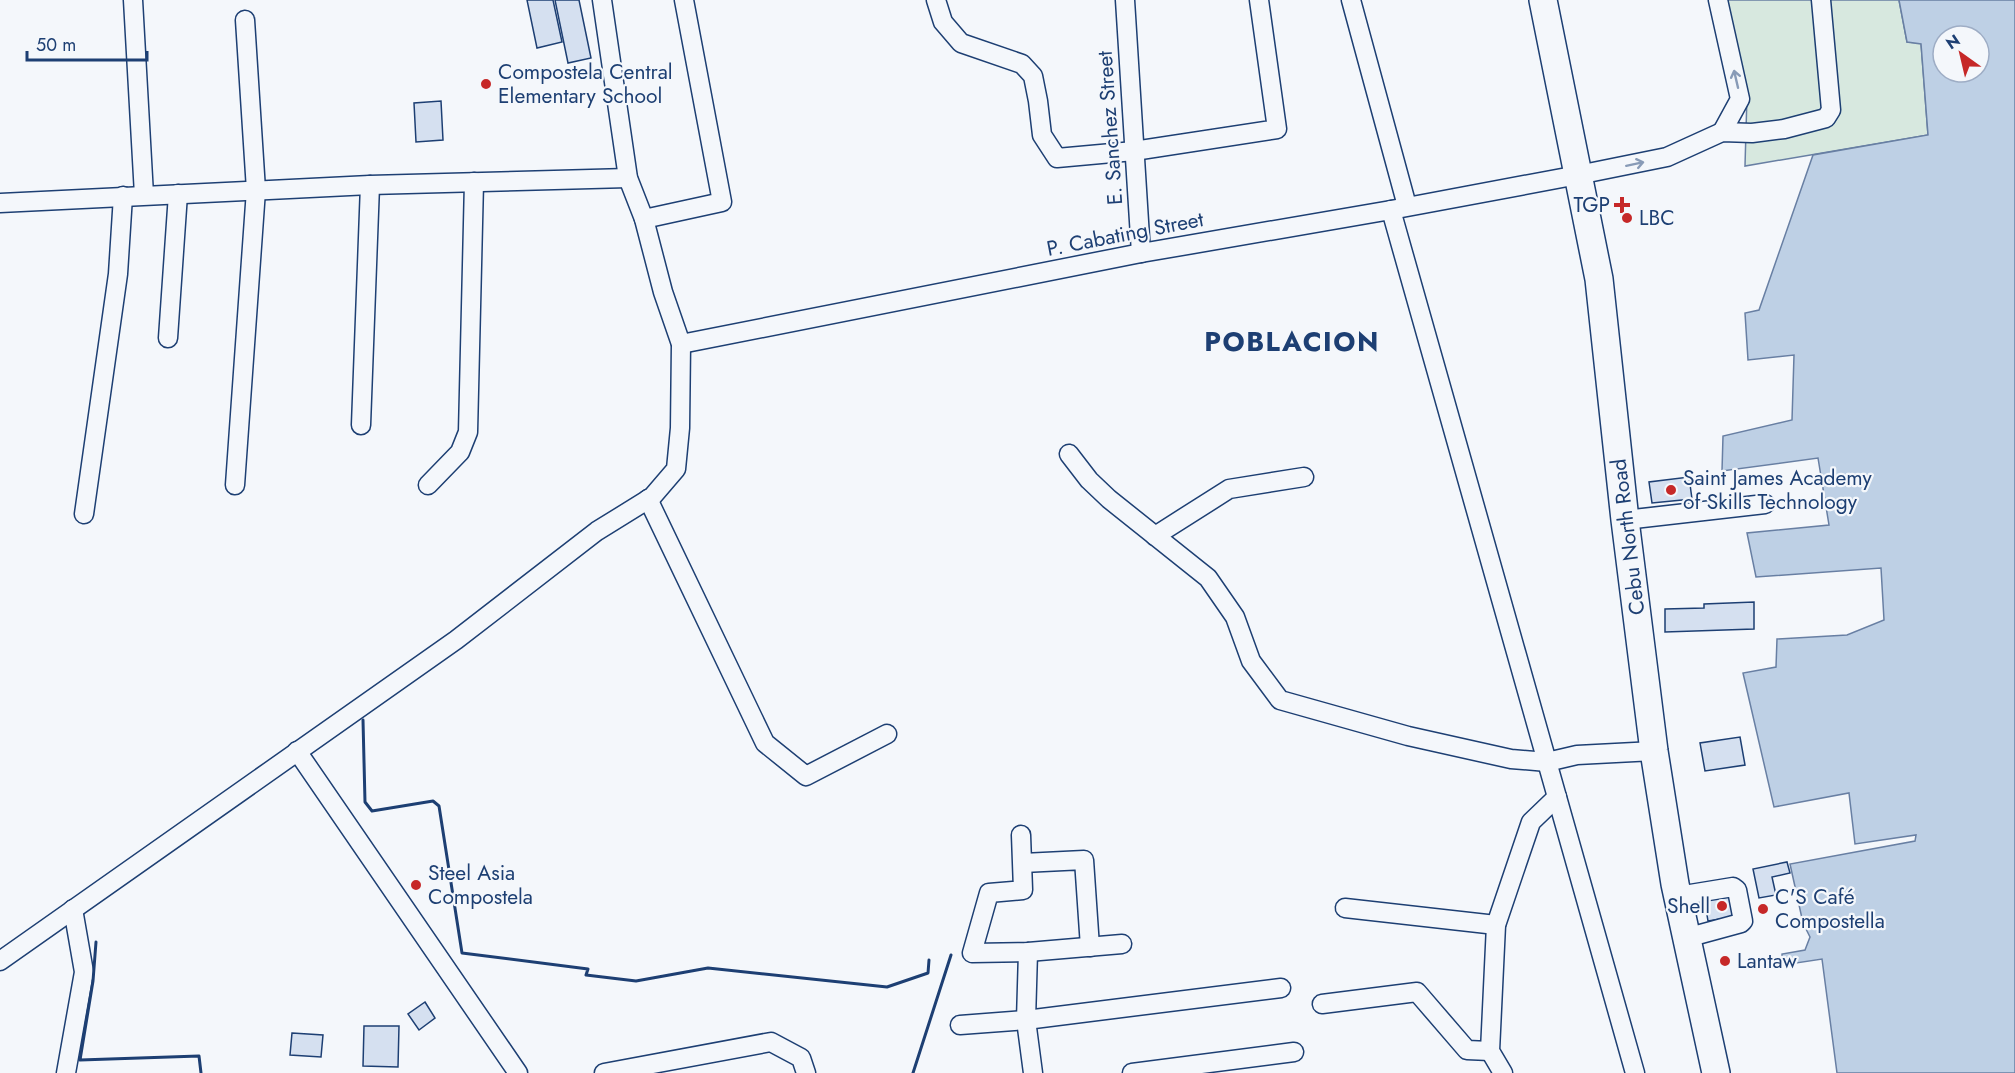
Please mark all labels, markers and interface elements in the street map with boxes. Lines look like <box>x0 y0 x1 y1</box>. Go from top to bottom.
scale bar <box>27 24 147 62</box>
north arrow <box>1931 24 1991 84</box>
text: N <box>1941 29 1965 55</box>
text: 50 m <box>36 32 76 58</box>
street label: E. Sanchez Street <box>1090 50 1130 206</box>
place label: Compostela Central Elementary School <box>498 57 673 111</box>
one-way arrow <box>1730 70 1741 89</box>
marker: Compostela Central Elementary School <box>479 77 493 91</box>
one-way arrow <box>1625 158 1644 169</box>
place label: TGP <box>1574 190 1610 220</box>
marker: TGP <box>1615 198 1629 212</box>
place label: LBC <box>1639 203 1675 233</box>
street label: P. Cabating Street <box>1044 204 1206 264</box>
marker: LBC <box>1620 211 1634 225</box>
district label: POBLACION <box>1204 322 1380 361</box>
street label: Cebu North Road <box>1604 457 1652 617</box>
place label: Saint James Academy of Skills Technology <box>1683 463 1873 517</box>
marker: Saint James Academy of Skills Technology <box>1664 483 1678 497</box>
place label: Steel Asia Compostela <box>428 858 533 912</box>
marker: Steel Asia Compostela <box>409 878 423 892</box>
place label: C'S Café Compostella <box>1775 882 1885 936</box>
place label: Shell <box>1667 891 1710 921</box>
marker: Shell <box>1715 899 1729 913</box>
marker: C'S Café Compostella <box>1756 902 1770 916</box>
place label: Lantaw <box>1737 946 1798 976</box>
marker: Lantaw <box>1718 954 1732 968</box>

